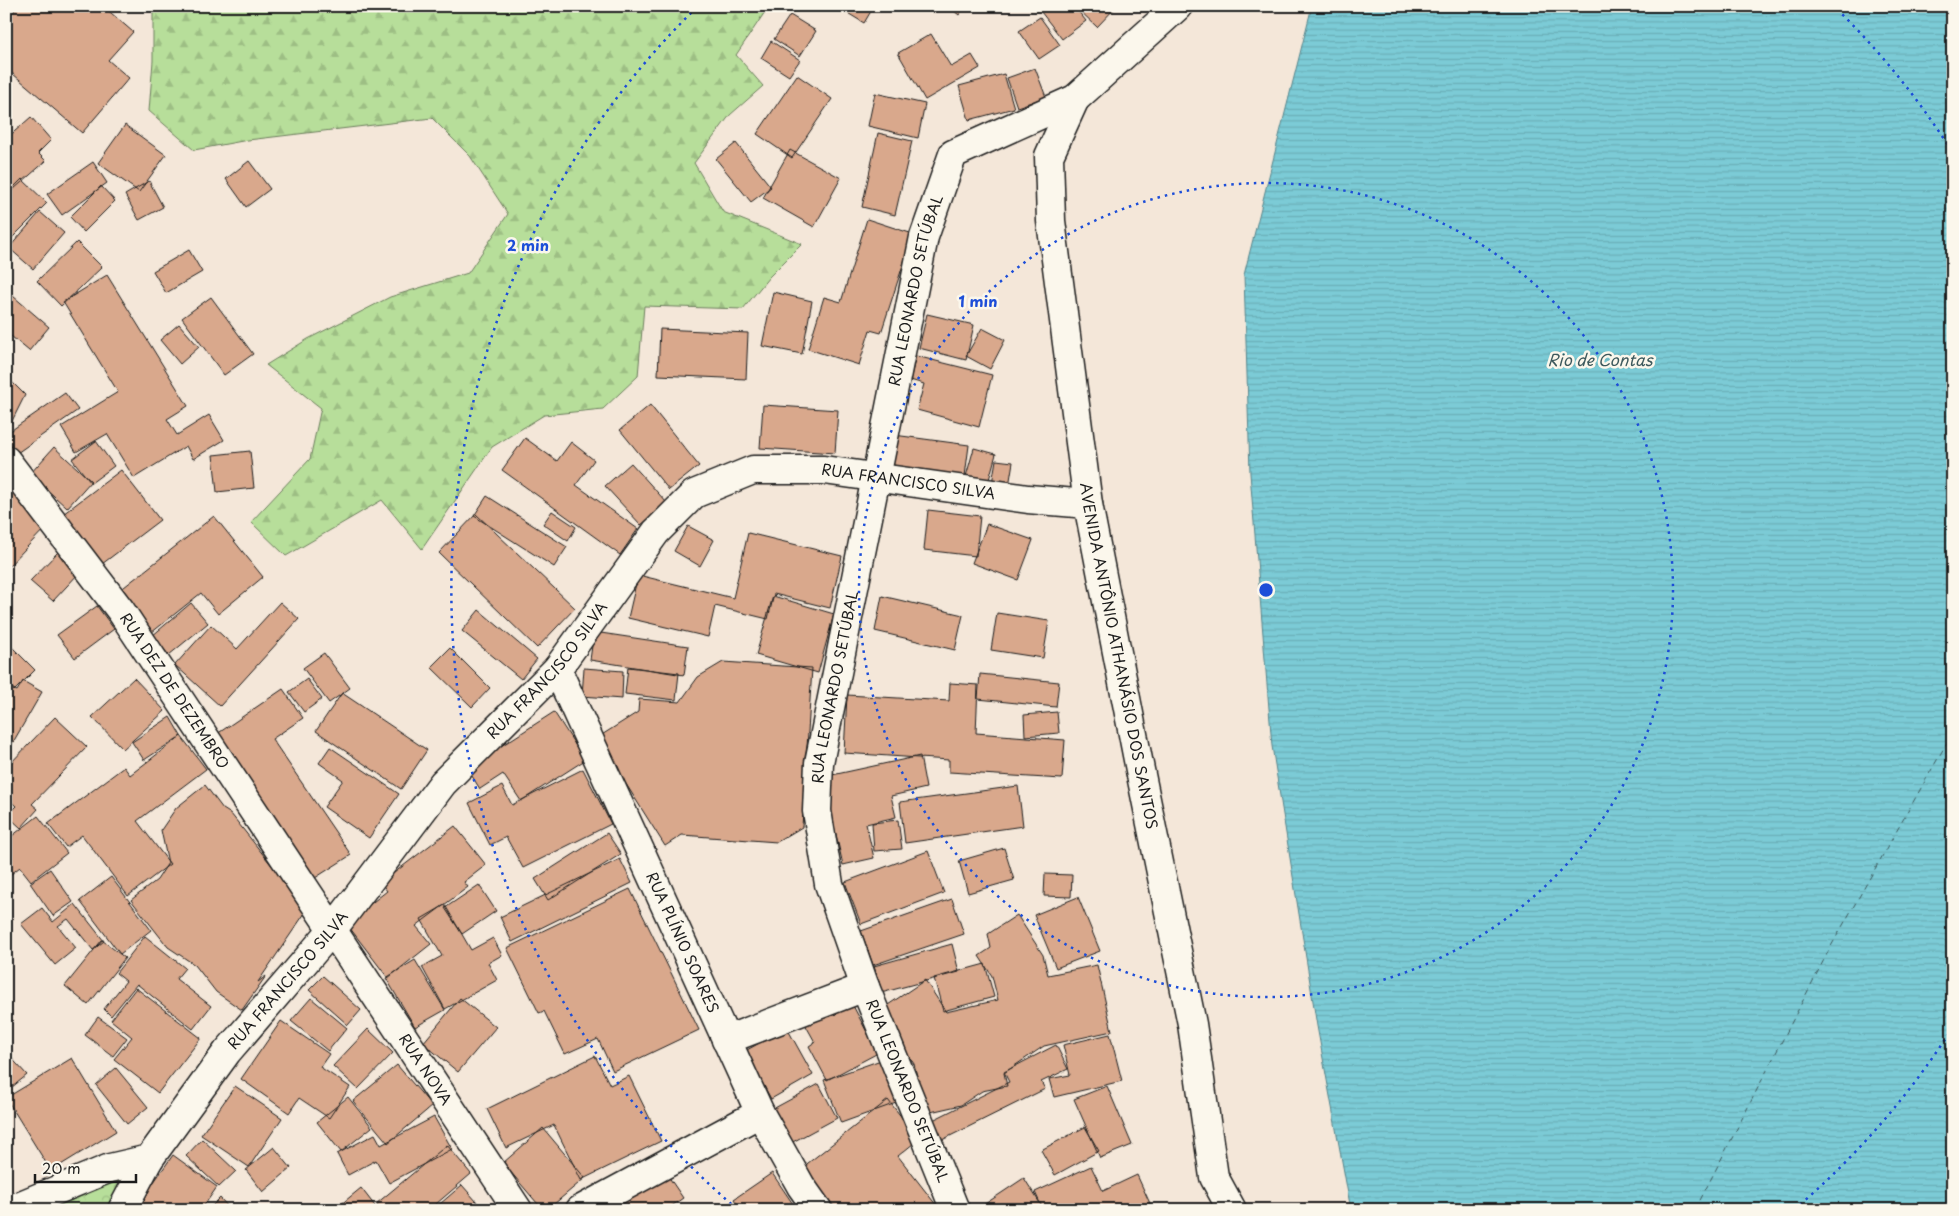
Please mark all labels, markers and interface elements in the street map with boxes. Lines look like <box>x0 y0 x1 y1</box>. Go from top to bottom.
street label: RUA LEONARDO SETÚBAL <box>881 191 948 388</box>
text: 2 min <box>507 233 549 256</box>
text: 1 min <box>959 289 997 312</box>
water label: Rio de Contas <box>1548 347 1654 371</box>
street label: RUA FRANCISCO SILVA <box>820 457 997 504</box>
street label: AVENIDA ANTÔNIO ATHANÁSIO DOS SANTOS <box>1075 481 1165 831</box>
centre of rings <box>1257 581 1275 599</box>
street label: RUA LEONARDO SETÚBAL <box>805 588 863 784</box>
street label: RUA FRANCISCO SILVA <box>480 596 612 743</box>
street label: RUA DEZ DE DEZEMBRO <box>115 608 236 773</box>
street label: RUA PLÍNIO SOARES <box>641 868 726 1016</box>
street label: RUA FRANCISCO SILVA <box>221 906 353 1054</box>
street label: RUA LEONARDO SETÚBAL <box>861 995 956 1186</box>
street label: RUA NOVA <box>394 1028 458 1109</box>
scale bar <box>35 1151 136 1183</box>
text: 20 m <box>42 1156 81 1179</box>

